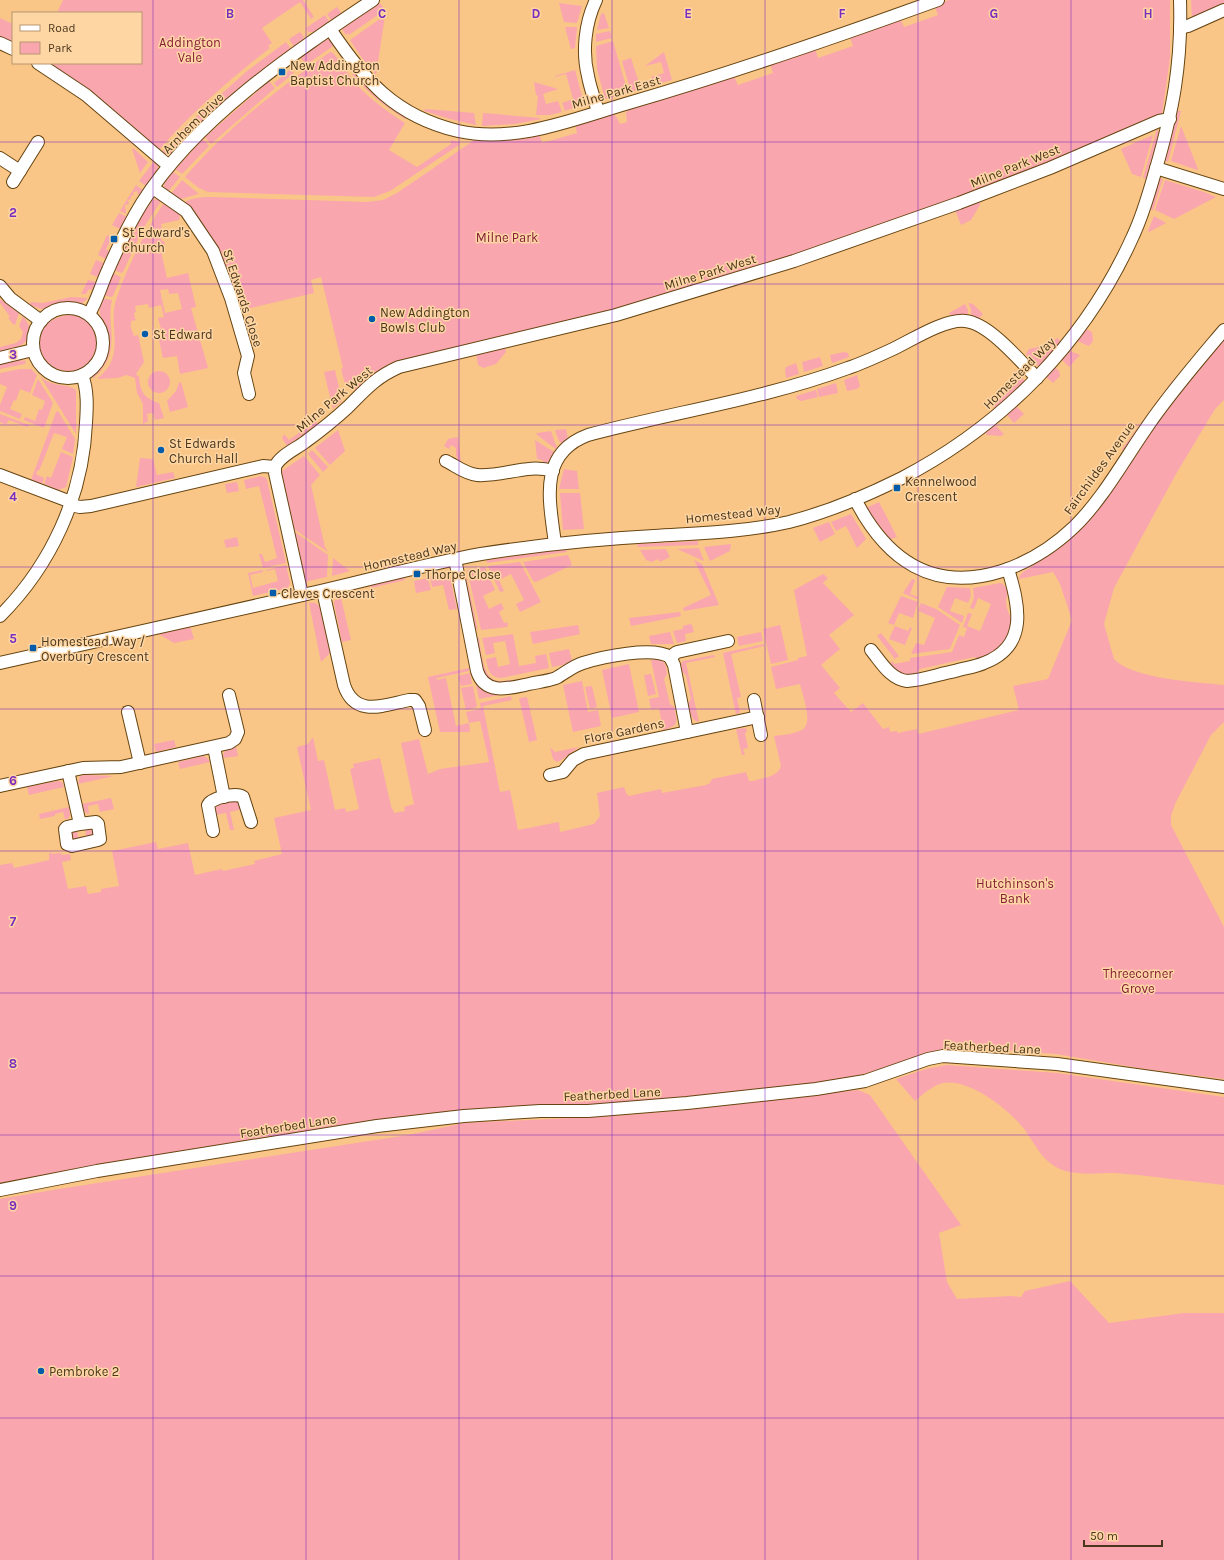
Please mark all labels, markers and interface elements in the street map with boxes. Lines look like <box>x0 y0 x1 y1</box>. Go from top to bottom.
text: B <box>226 6 234 21</box>
text: C <box>378 6 386 21</box>
text: D <box>532 6 541 21</box>
text: E <box>684 6 692 21</box>
text: F <box>838 6 846 21</box>
text: G <box>990 6 998 21</box>
text: H <box>1143 6 1153 21</box>
legend <box>12 12 142 64</box>
text: Road <box>48 21 76 35</box>
park label: Addington Vale <box>159 35 221 65</box>
text: Park <box>48 41 73 55</box>
place label: New Addington Baptist Church <box>290 58 380 88</box>
marker: New Addington Baptist Church <box>277 67 287 77</box>
street label: Milne Park East <box>570 72 662 112</box>
street label: Arnhem Drive <box>159 89 227 157</box>
street label: Milne Park West <box>968 141 1062 191</box>
text: 2 <box>9 205 17 220</box>
place label: St Edward's Church <box>122 225 191 255</box>
park label: Milne Park <box>476 230 538 245</box>
marker: St Edward's Church <box>109 234 119 244</box>
street label: St Edwards Close <box>220 247 266 349</box>
street label: Milne Park West <box>662 251 758 293</box>
place label: New Addington Bowls Club <box>380 305 470 335</box>
marker: New Addington Bowls Club <box>367 314 377 324</box>
place label: St Edward <box>153 327 213 342</box>
marker: St Edward <box>140 329 150 339</box>
street label: Homestead Way <box>980 334 1058 412</box>
text: 3 <box>9 347 17 362</box>
street label: Milne Park West <box>293 363 375 435</box>
street label: Fairchildes Avenue <box>1060 418 1138 517</box>
place label: St Edwards Church Hall <box>169 436 238 466</box>
marker: St Edwards Church Hall <box>156 445 166 455</box>
place label: Kennelwood Crescent <box>905 474 977 504</box>
marker: Kennelwood Crescent <box>892 483 902 493</box>
text: 4 <box>9 489 17 504</box>
street label: Homestead Way <box>685 502 781 526</box>
street label: Homestead Way <box>362 538 458 574</box>
place label: Thorpe Close <box>425 567 501 582</box>
marker: Thorpe Close <box>412 569 422 579</box>
place label: Cleves Crescent <box>281 586 375 601</box>
marker: Cleves Crescent <box>268 588 278 598</box>
text: 5 <box>9 631 17 646</box>
place label: Homestead Way / Overbury Crescent <box>41 634 149 664</box>
marker: Homestead Way / Overbury Crescent <box>28 643 38 653</box>
street label: Flora Gardens <box>582 715 666 747</box>
text: 6 <box>9 773 17 788</box>
park label: Hutchinson's Bank <box>976 876 1054 906</box>
text: 7 <box>10 914 17 929</box>
park label: Threecorner Grove <box>1103 966 1173 996</box>
street label: Featherbed Lane <box>943 1037 1041 1057</box>
text: 8 <box>9 1056 17 1071</box>
street label: Featherbed Lane <box>563 1084 661 1104</box>
street label: Featherbed Lane <box>239 1111 338 1141</box>
text: 9 <box>9 1198 17 1213</box>
place label: Pembroke 2 <box>49 1364 119 1379</box>
marker: Pembroke 2 <box>36 1366 46 1376</box>
scale bar <box>1084 1522 1162 1548</box>
text: 50 m <box>1090 1529 1118 1543</box>

